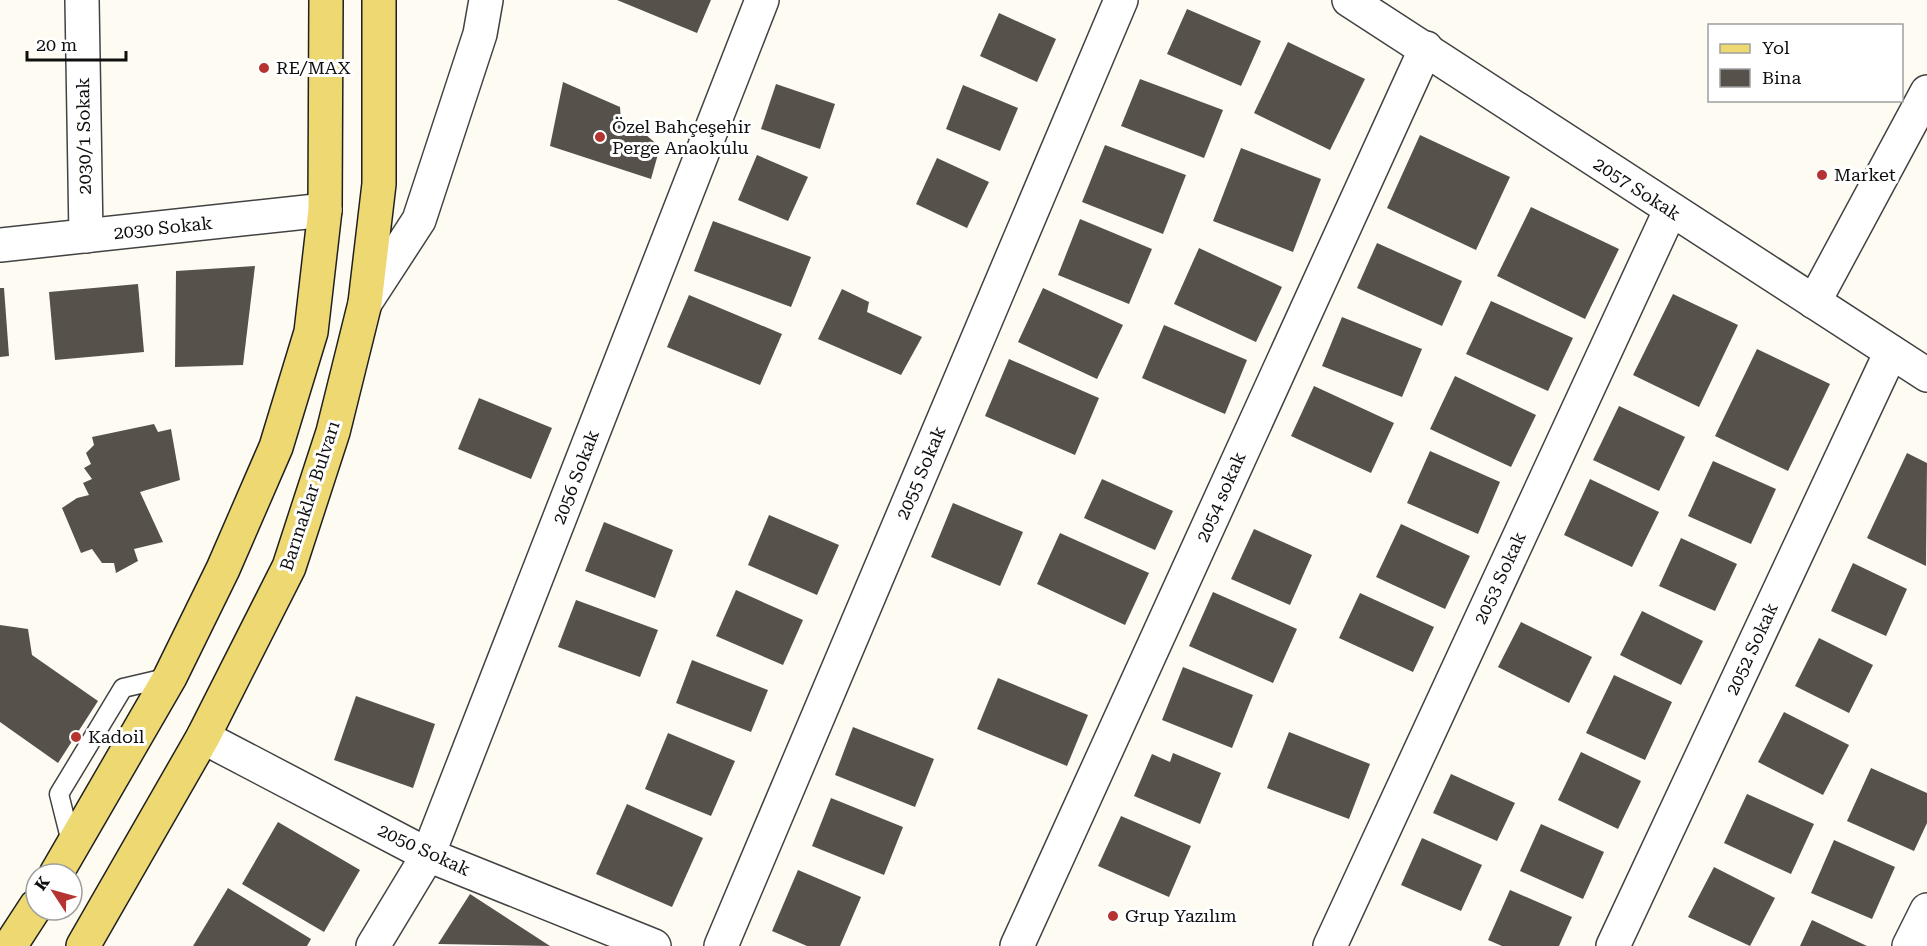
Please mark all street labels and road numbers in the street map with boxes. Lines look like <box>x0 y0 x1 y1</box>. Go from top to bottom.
street label: 2030/1 Sokak <box>72 77 95 195</box>
street label: 2057 Sokak <box>1590 153 1685 224</box>
street label: 2030 Sokak <box>112 212 213 243</box>
street label: Barınaklar Bulvarı <box>275 418 344 573</box>
street label: 2055 Sokak <box>891 423 950 523</box>
street label: 2056 Sokak <box>548 427 603 527</box>
street label: 2054 sokak <box>1191 449 1250 545</box>
street label: 2053 Sokak <box>1469 528 1530 627</box>
street label: 2052 Sokak <box>1721 599 1782 698</box>
street label: 2050 Sokak <box>375 819 474 880</box>

